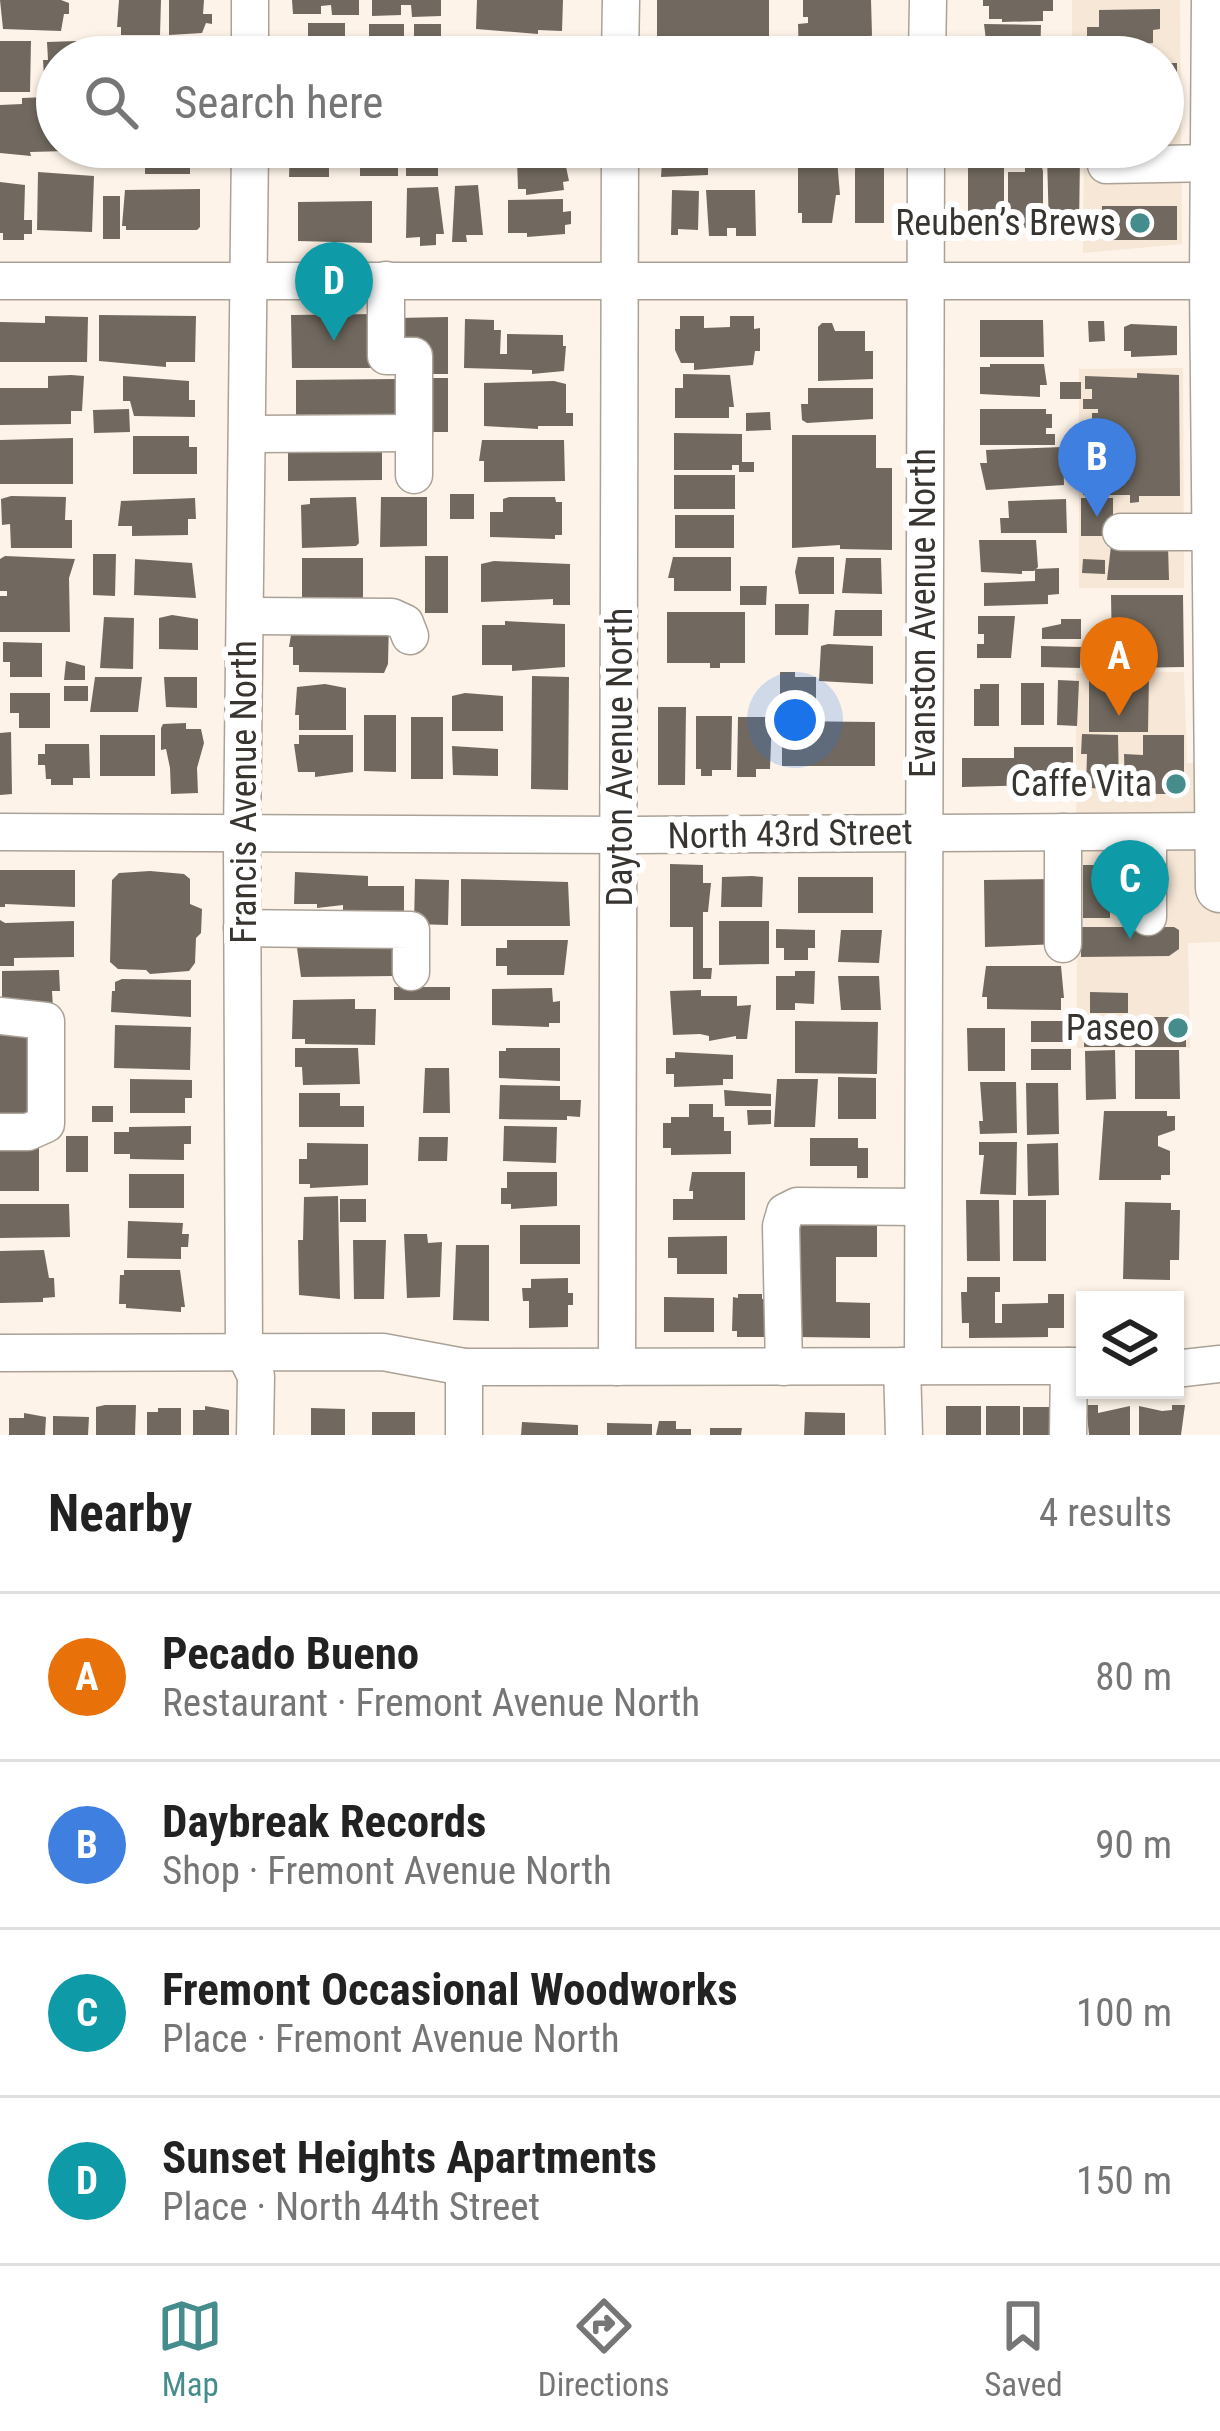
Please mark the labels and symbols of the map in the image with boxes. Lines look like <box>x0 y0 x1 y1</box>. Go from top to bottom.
place label: Reuben’s Brews <box>895 202 1116 244</box>
marker: Reuben’s Brews <box>1127 210 1153 236</box>
pin: D <box>295 242 373 341</box>
pin: B <box>1058 418 1136 517</box>
street label: Evanston Avenue North <box>902 448 944 778</box>
street label: Dayton Avenue North <box>599 608 641 906</box>
pin: A <box>1080 617 1158 716</box>
street label: Francis Avenue North <box>223 640 265 944</box>
your location <box>765 690 825 750</box>
place label: Caffe Vita <box>1011 763 1152 805</box>
marker: Caffe Vita <box>1163 771 1189 797</box>
street label: North 43rd Street <box>667 811 913 857</box>
pin: C <box>1091 840 1169 939</box>
place label: Paseo <box>1066 1007 1154 1049</box>
marker: Paseo <box>1165 1015 1191 1041</box>

